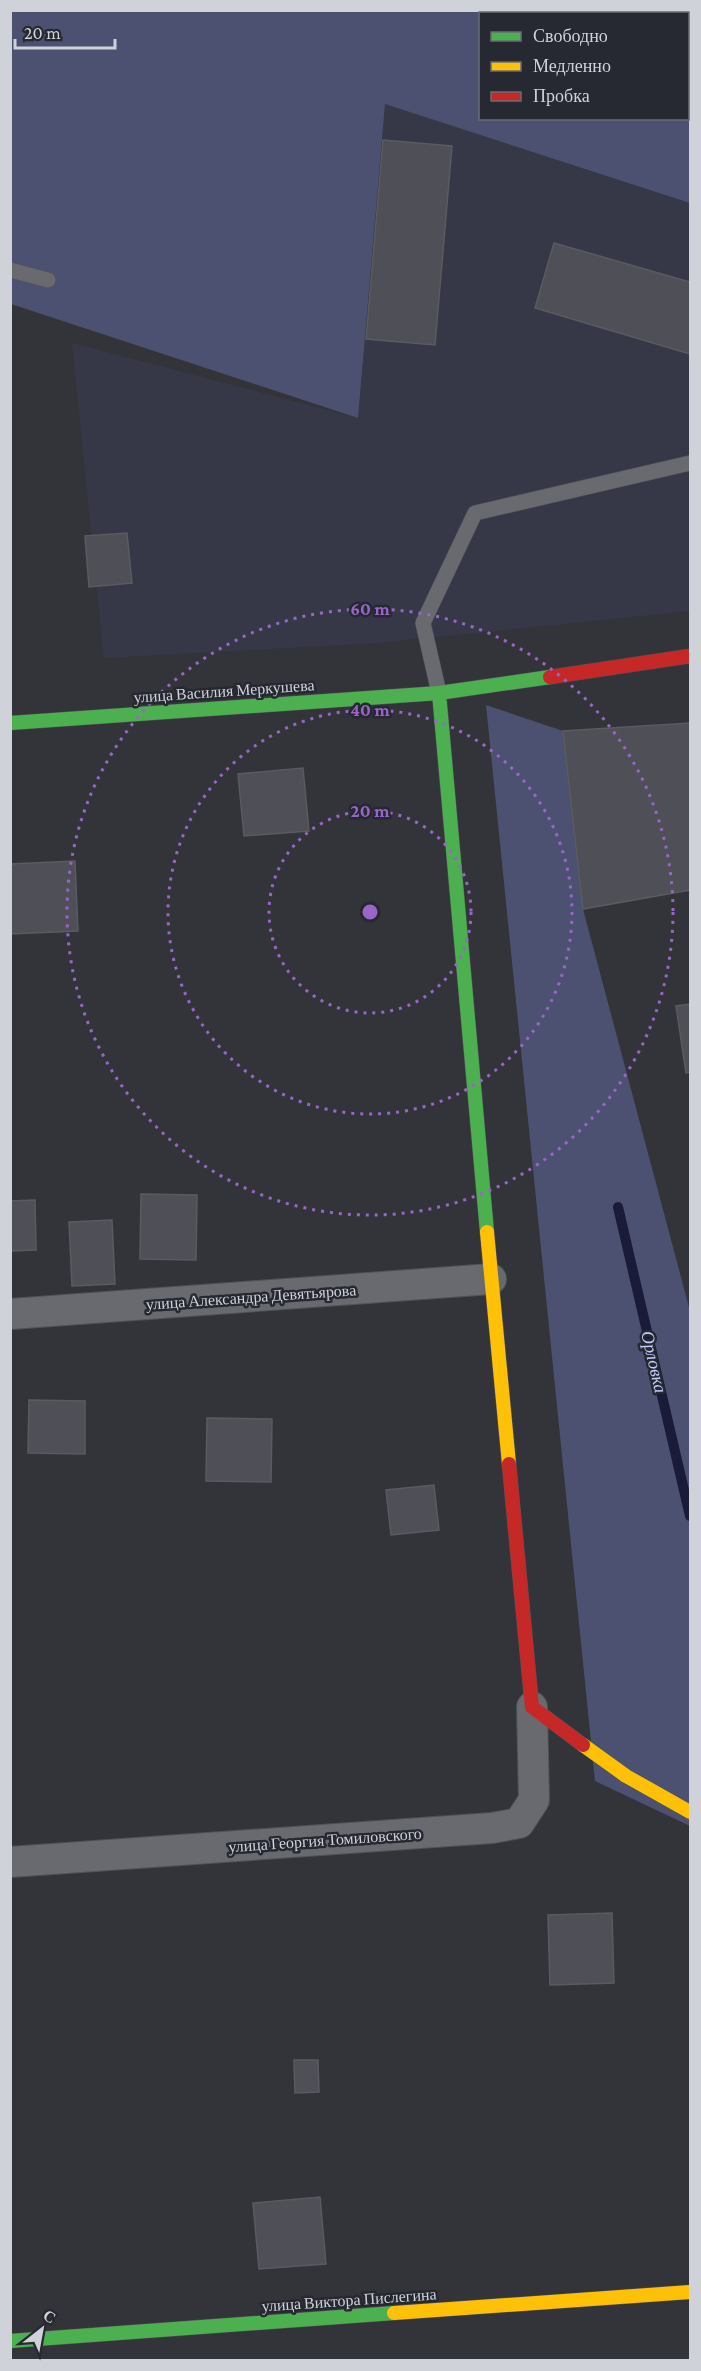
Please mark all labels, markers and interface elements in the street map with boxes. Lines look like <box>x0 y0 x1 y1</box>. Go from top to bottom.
scale bar <box>15 12 116 50</box>
legend <box>479 12 689 120</box>
text: 20 m <box>24 23 61 43</box>
text: Свободно <box>533 26 608 46</box>
text: Медленно <box>533 56 611 76</box>
text: Пробка <box>533 86 590 106</box>
text: 60 m <box>350 599 390 619</box>
street label: улица Василия Меркушева <box>133 676 315 707</box>
text: 40 m <box>350 700 390 720</box>
text: 20 m <box>351 801 390 821</box>
centre of rings <box>360 902 380 922</box>
street label: улица Александра Девятьярова <box>145 1281 357 1314</box>
water label: Орловка <box>637 1329 671 1395</box>
street label: улица Георгия Томиловского <box>228 1825 422 1856</box>
street label: улица Виктора Пислегина <box>261 2285 437 2316</box>
north arrow <box>12 2299 72 2359</box>
text: С <box>40 2306 59 2327</box>

